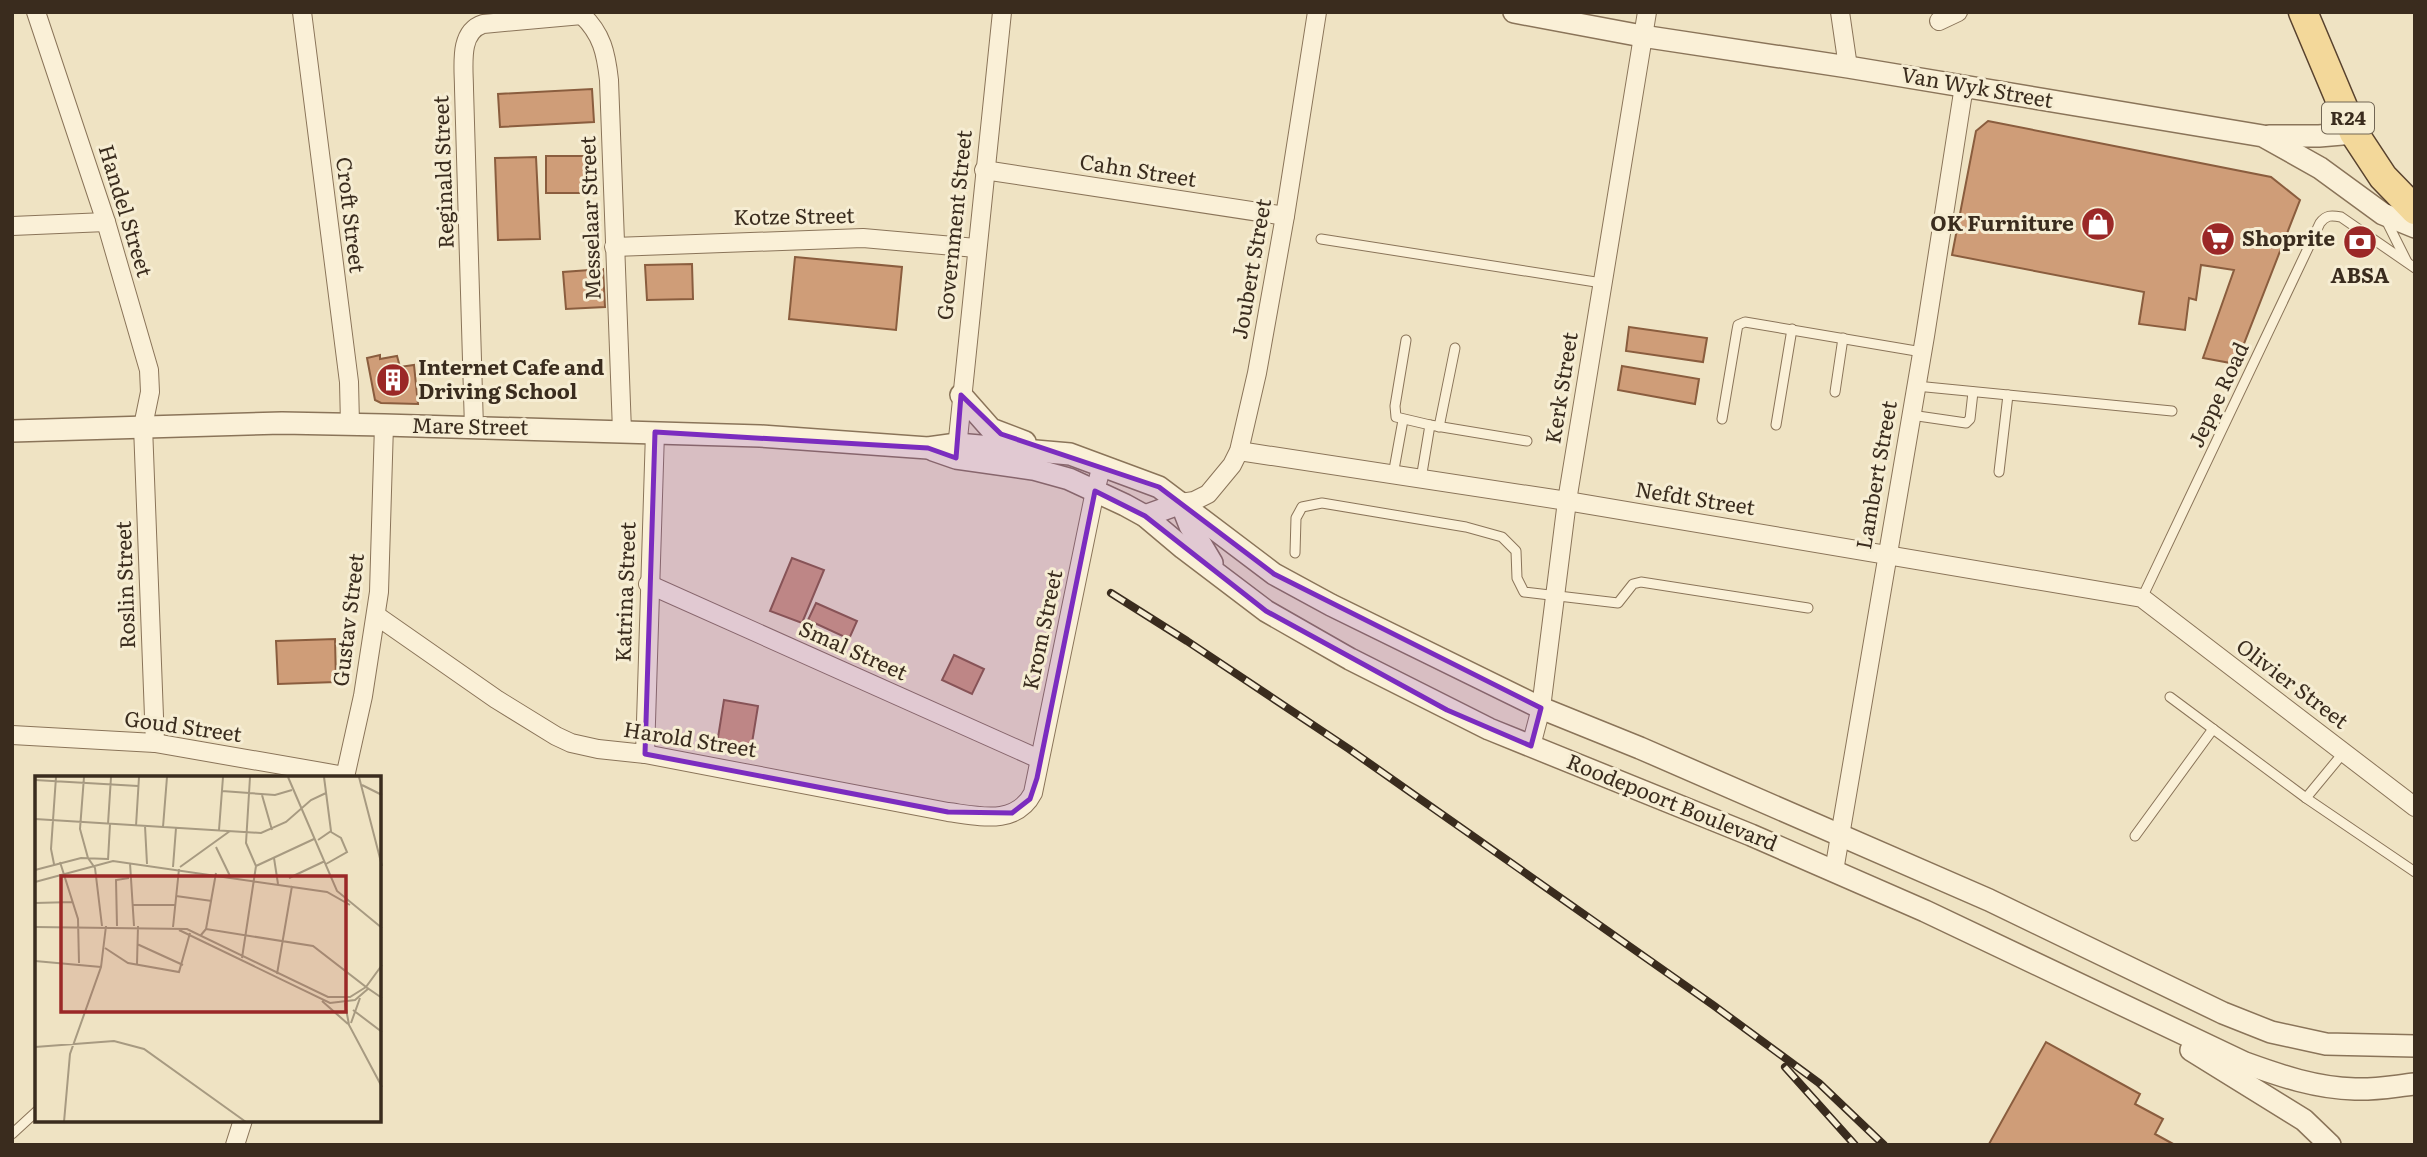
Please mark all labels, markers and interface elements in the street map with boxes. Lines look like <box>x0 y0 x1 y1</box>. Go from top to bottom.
street label: Van Wyk Street <box>1899 57 2056 114</box>
street label: Reginald Street <box>423 94 460 249</box>
road number: R24 <box>2322 102 2374 134</box>
street label: Government Street <box>927 128 978 321</box>
street label: Messelaar Street <box>570 135 607 301</box>
street label: Handel Street <box>93 140 162 281</box>
street label: Cahn Street <box>1078 144 1199 193</box>
street label: Croft Street <box>330 155 375 275</box>
street label: Joubert Street <box>1222 195 1277 341</box>
street label: Kotze Street <box>733 198 855 231</box>
shop icon: OK Furniture <box>2079 205 2117 243</box>
place label: OK Furniture <box>1930 206 2074 237</box>
supermarket icon: Shoprite <box>2199 220 2237 258</box>
place label: Shoprite <box>2242 221 2335 252</box>
bank icon: ABSA <box>2341 223 2379 261</box>
place label: ABSA <box>2331 258 2390 289</box>
street label: Kerk Street <box>1535 329 1584 446</box>
street label: Jeppe Road <box>2179 336 2255 452</box>
place label: Internet Cafe and Driving School <box>418 350 604 405</box>
building icon: Internet Cafe and Driving School <box>374 361 412 399</box>
street label: Lambert Street <box>1846 397 1903 551</box>
street label: Mare Street <box>411 408 529 441</box>
street label: Nefdt Street <box>1633 472 1758 521</box>
street label: Roslin Street <box>106 520 141 650</box>
street label: Katrina Street <box>606 521 641 663</box>
street label: Gustav Street <box>323 551 370 688</box>
street label: Krom Street <box>1013 566 1069 693</box>
street label: Smal Street <box>795 611 914 687</box>
street label: Olivier Street <box>2231 629 2357 735</box>
street label: Goud Street <box>123 701 245 748</box>
street label: Harold Street <box>622 712 760 763</box>
street label: Roodepoort Boulevard <box>1563 744 1783 857</box>
inset map <box>35 776 382 1122</box>

